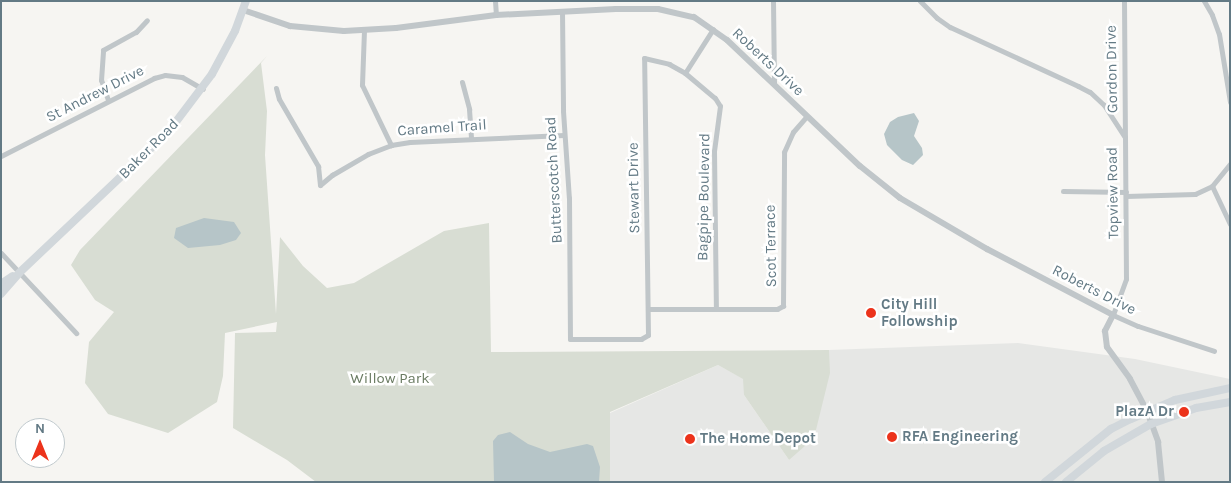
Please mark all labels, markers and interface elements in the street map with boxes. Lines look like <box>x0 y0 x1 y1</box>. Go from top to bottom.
street label: Roberts Drive <box>728 24 808 100</box>
street label: Gordon Drive <box>1102 25 1122 113</box>
street label: St Andrew Drive <box>43 62 147 126</box>
street label: Baker Road <box>115 115 183 183</box>
street label: Caramel Trail <box>397 116 487 140</box>
street label: Butterscotch Road <box>542 116 566 244</box>
street label: Bagpipe Boulevard <box>694 133 714 261</box>
street label: Stewart Drive <box>624 142 644 234</box>
street label: Topview Road <box>1103 147 1123 239</box>
street label: Scot Terrace <box>761 204 781 288</box>
street label: Roberts Drive <box>1049 261 1139 319</box>
place label: City Hill Followship <box>881 295 958 330</box>
marker: City Hill Followship <box>865 307 877 319</box>
park label: Willow Park <box>350 370 430 388</box>
place label: PlazA Dr <box>1115 403 1174 421</box>
marker: PlazA Dr <box>1178 406 1190 418</box>
north arrow <box>15 418 65 468</box>
text: N <box>35 420 45 437</box>
place label: RFA Engineering <box>902 428 1018 446</box>
place label: The Home Depot <box>700 430 816 448</box>
marker: RFA Engineering <box>886 431 898 443</box>
marker: The Home Depot <box>684 433 696 445</box>

